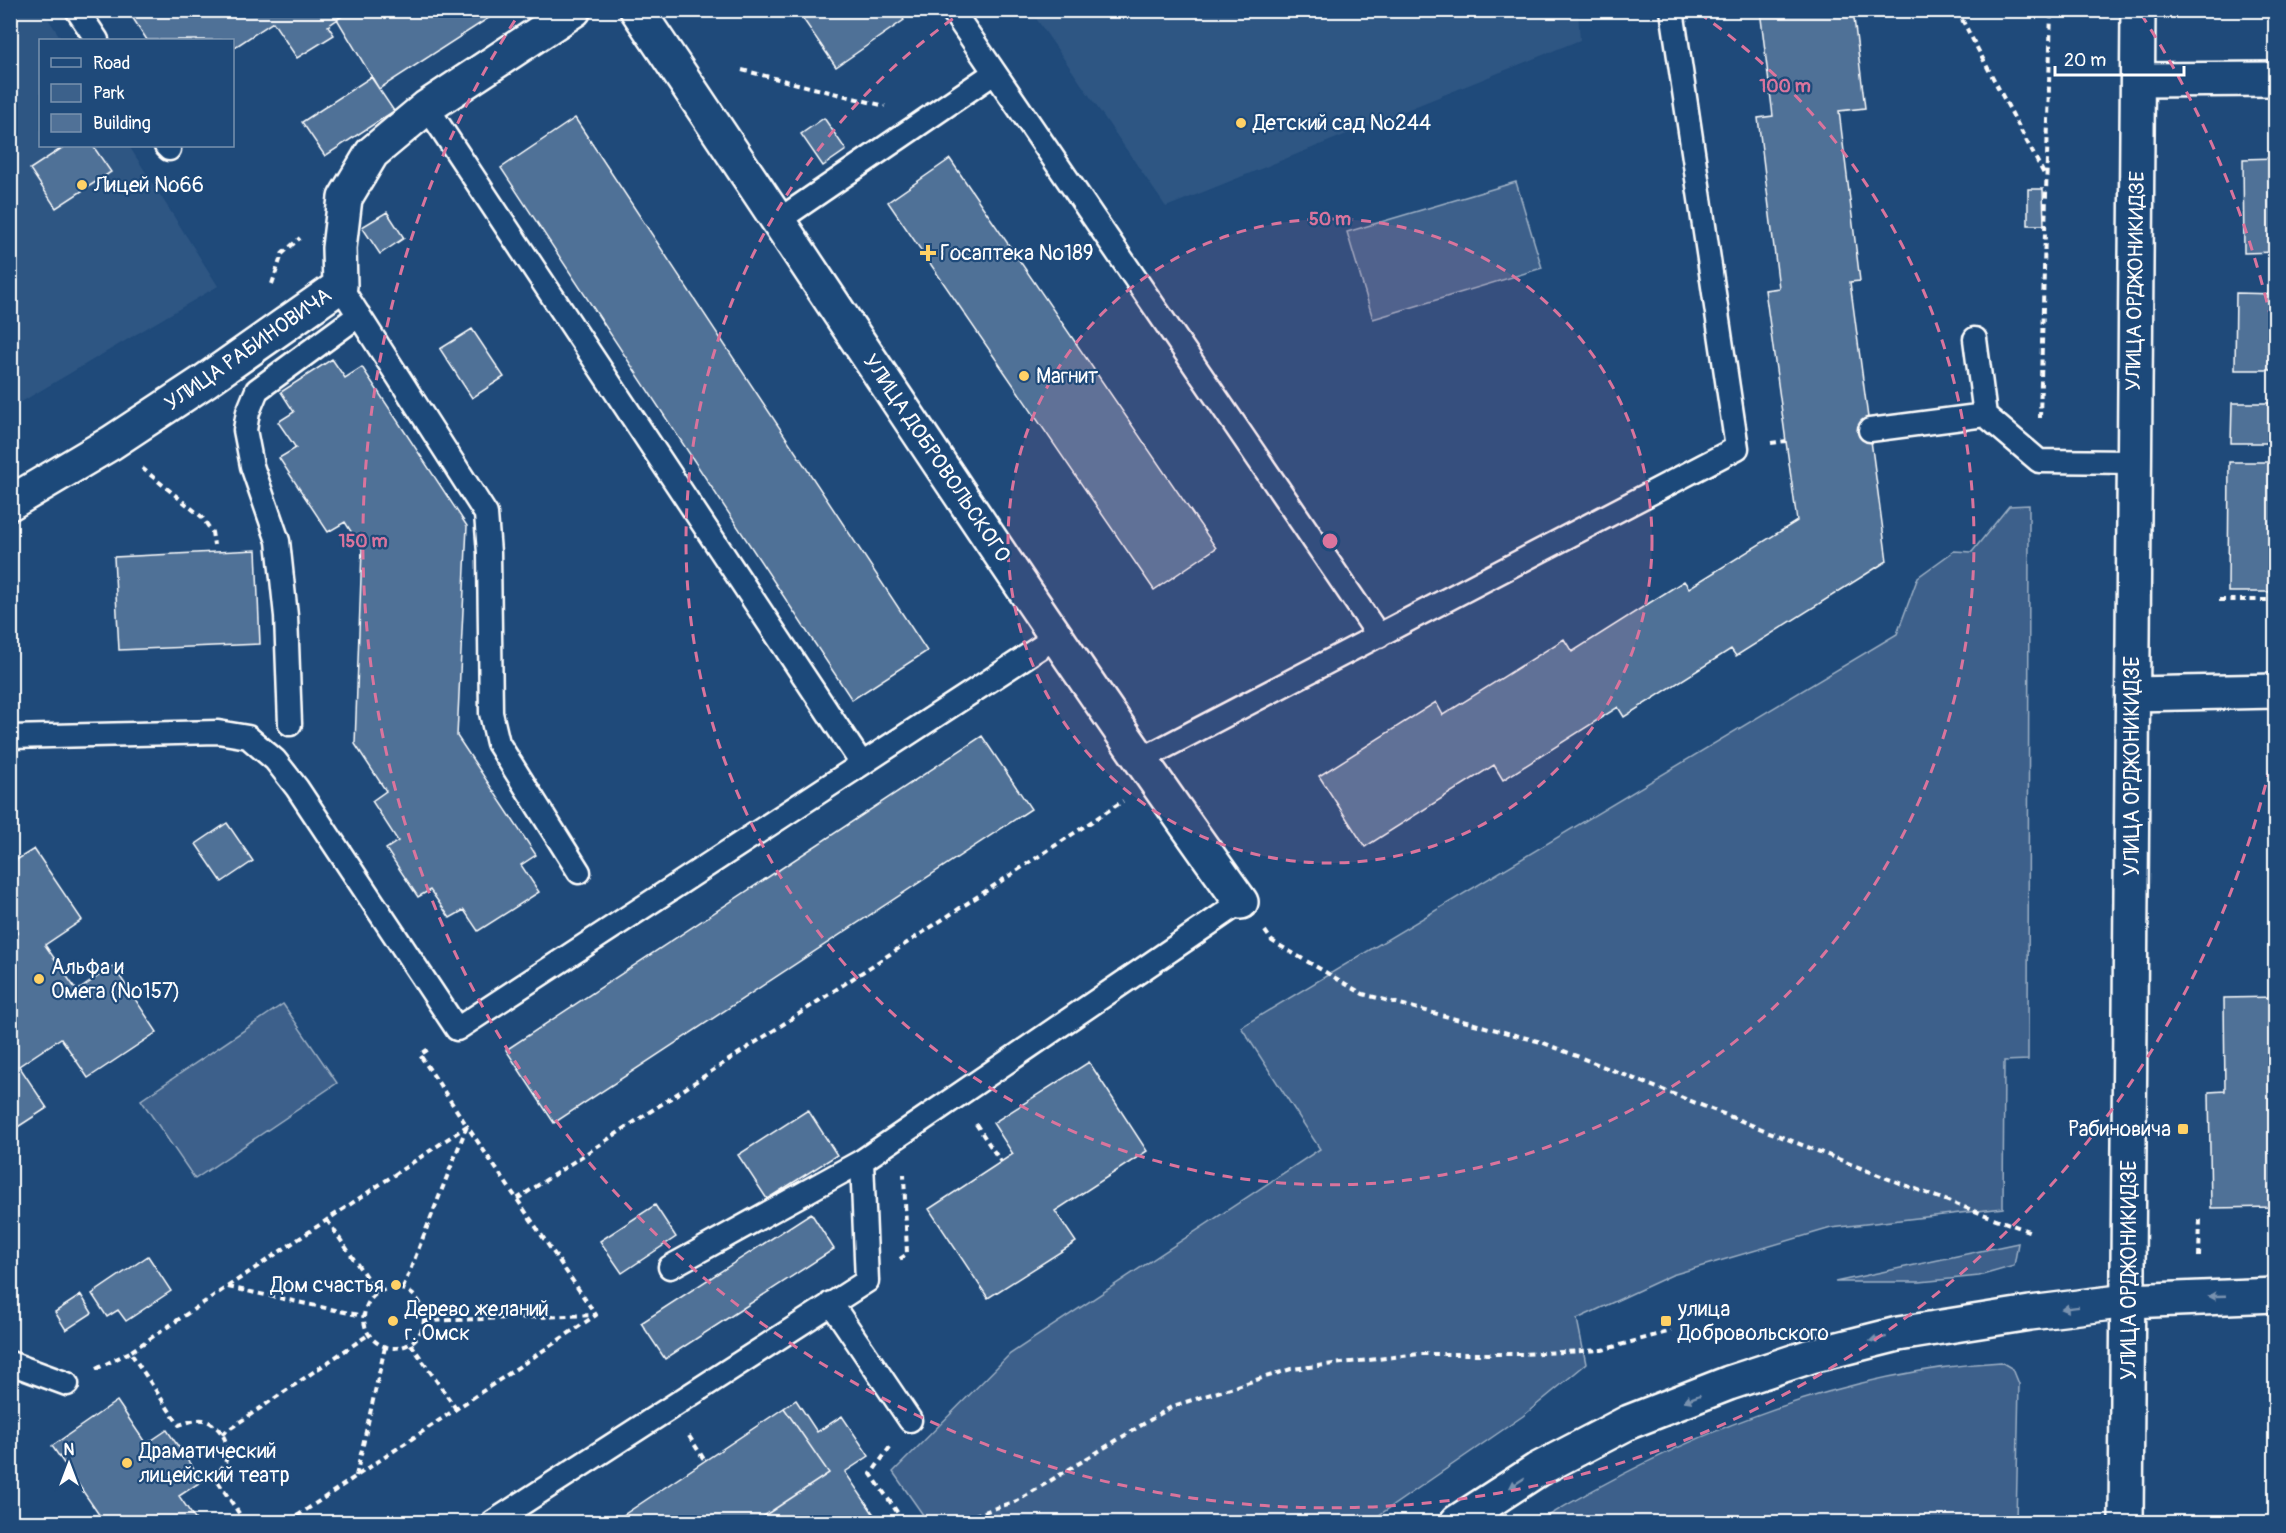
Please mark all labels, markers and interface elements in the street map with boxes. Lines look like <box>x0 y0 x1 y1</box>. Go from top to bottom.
legend <box>39 39 234 147</box>
scale bar <box>2055 39 2184 77</box>
text: 20 m <box>2064 49 2106 72</box>
text: Road <box>93 52 130 75</box>
text: 100 m <box>1759 75 1811 98</box>
text: Park <box>93 82 125 105</box>
place label: Детский сад №244 <box>1252 110 1431 137</box>
text: Building <box>93 112 151 135</box>
marker: Детский сад №244 <box>1234 116 1248 130</box>
street label: УЛИЦА ОРДЖОНИКИДЗЕ <box>2120 171 2151 391</box>
place label: Лицей №66 <box>93 172 204 199</box>
marker: Лицей №66 <box>75 178 89 192</box>
text: 50 m <box>1309 208 1351 231</box>
place label: Госаптека №189 <box>940 240 1094 267</box>
marker: Госаптека №189 <box>921 246 935 260</box>
street label: УЛИЦА РАБИНОВИЧА <box>160 282 337 417</box>
street label: УЛИЦА ДОБРОВОЛЬСКОГО <box>857 349 1016 568</box>
place label: Магнит <box>1036 363 1099 390</box>
marker: Магнит <box>1017 369 1031 383</box>
text: 150 m <box>339 530 388 553</box>
centre of rings <box>1320 531 1340 551</box>
street label: УЛИЦА ОРДЖОНИКИДЗЕ <box>2119 656 2146 876</box>
place label: Альфа и Омега (№157) <box>51 954 180 1005</box>
marker: Альфа и Омега (№157) <box>32 972 46 986</box>
place label: Рабиновича <box>2068 1116 2171 1143</box>
marker: Рабиновича <box>2176 1122 2190 1136</box>
street label: УЛИЦА ОРДЖОНИКИДЗЕ <box>2116 1160 2143 1380</box>
place label: Дом счастья <box>269 1272 384 1299</box>
marker: Дом счастья <box>389 1278 403 1292</box>
one-way arrow <box>2208 1292 2227 1301</box>
place label: Дерево желаний г. Омск <box>404 1296 549 1347</box>
place label: улица Добровольского <box>1677 1296 1829 1347</box>
one-way arrow <box>2061 1303 2080 1313</box>
marker: Дерево желаний г. Омск <box>386 1314 400 1328</box>
marker: улица Добровольского <box>1659 1314 1673 1328</box>
one-way arrow <box>1869 1334 1887 1344</box>
one-way arrow <box>1683 1393 1701 1403</box>
north arrow <box>39 1434 99 1494</box>
place label: Драматический лицейский театр <box>138 1438 290 1489</box>
text: N <box>64 1440 75 1460</box>
marker: Драматический лицейский театр <box>120 1456 134 1470</box>
one-way arrow <box>1510 1477 1526 1489</box>

